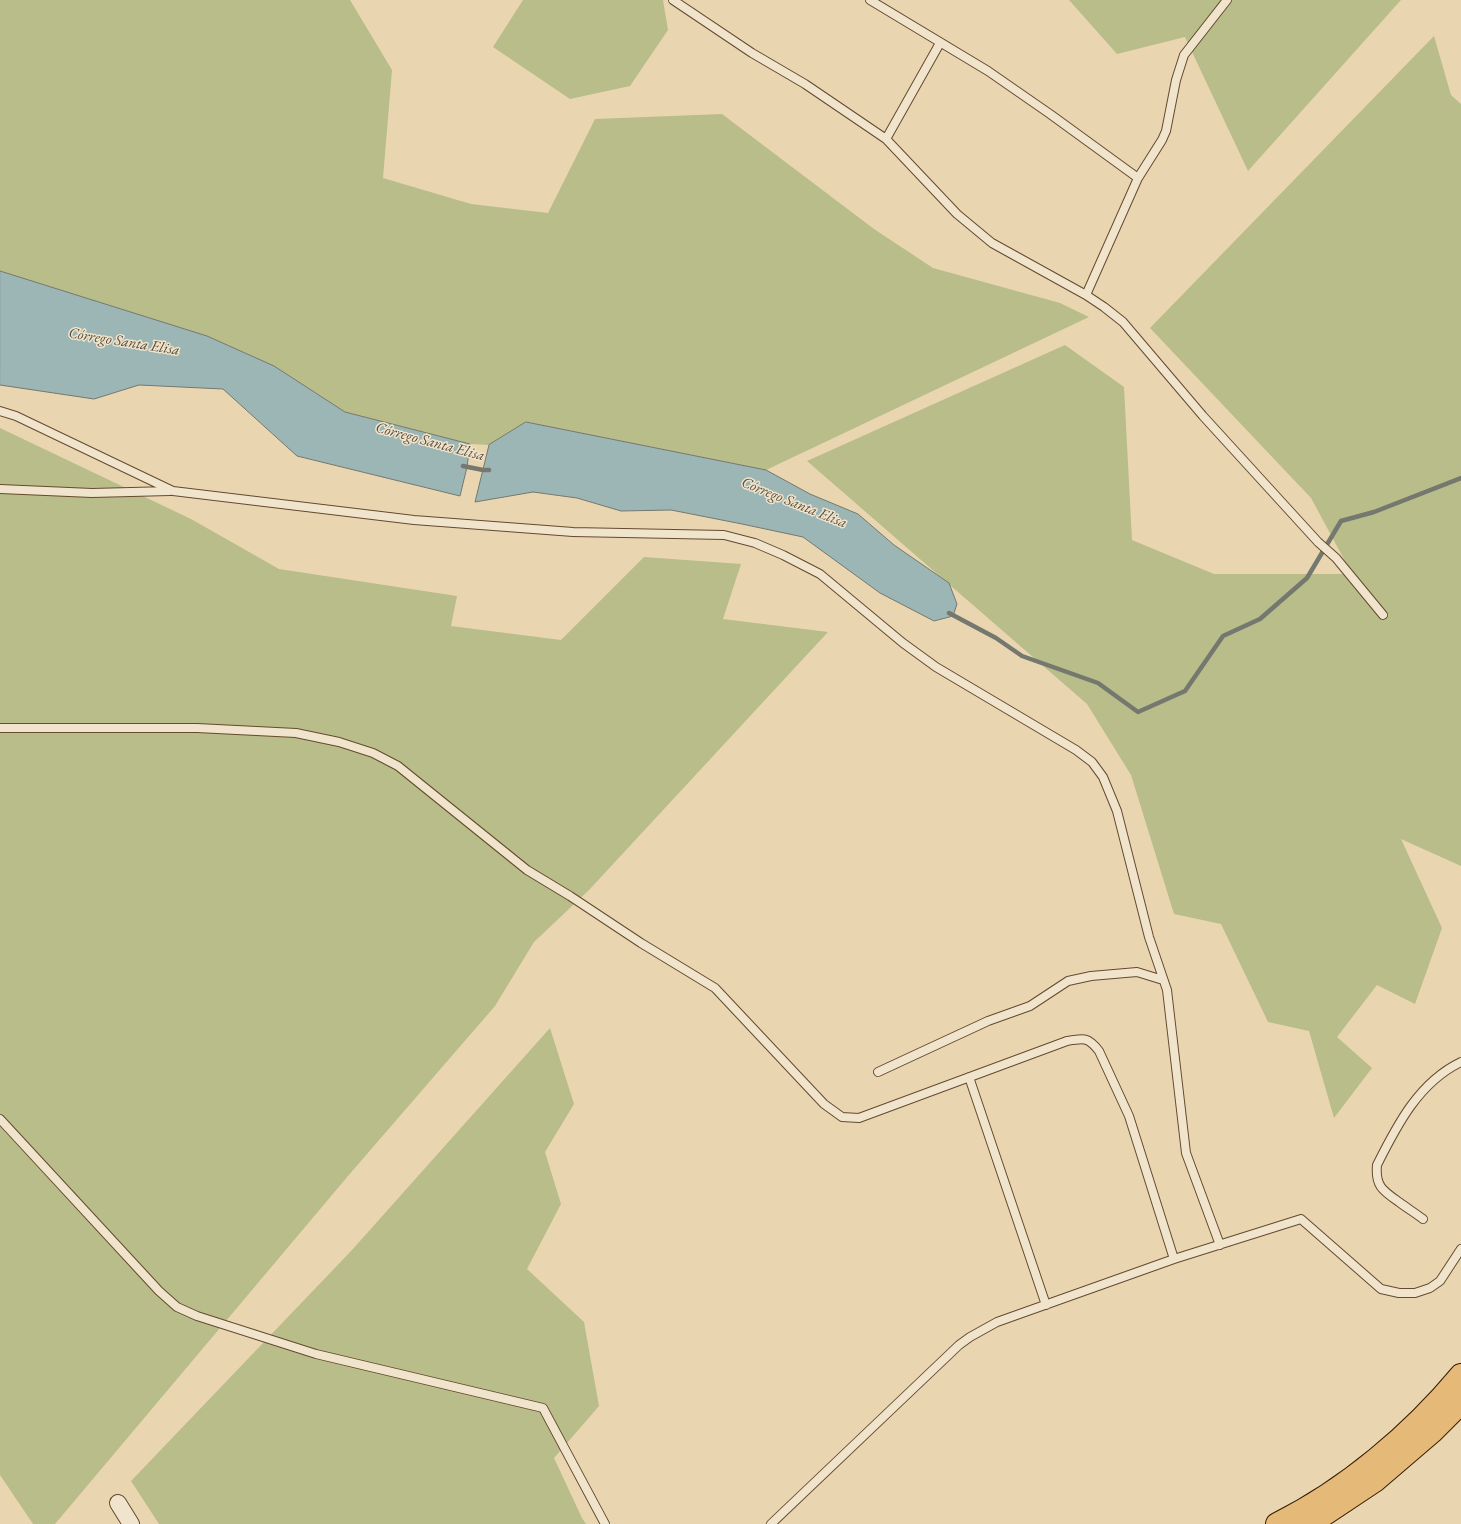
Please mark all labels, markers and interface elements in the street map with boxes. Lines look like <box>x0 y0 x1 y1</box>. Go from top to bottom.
water label: Córrego Santa Elisa <box>67 324 181 360</box>
water label: Córrego Santa Elisa <box>374 419 486 465</box>
water label: Córrego Santa Elisa <box>739 474 849 532</box>

